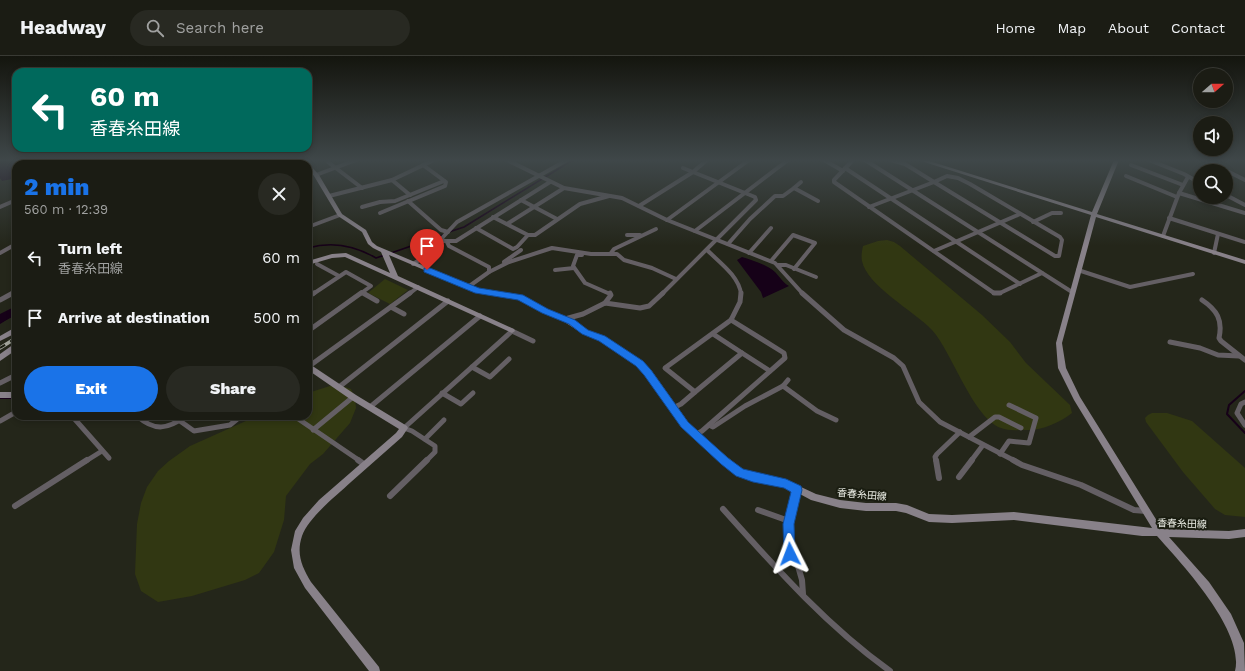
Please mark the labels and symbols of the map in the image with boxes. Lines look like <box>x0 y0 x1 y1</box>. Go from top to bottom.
north arrow <box>1193 68 1233 108</box>
pin <box>410 229 444 270</box>
street label: 香春糸田線 <box>837 487 887 502</box>
street label: 香春糸田線 <box>1157 517 1207 530</box>
position arrow <box>769 533 811 575</box>

